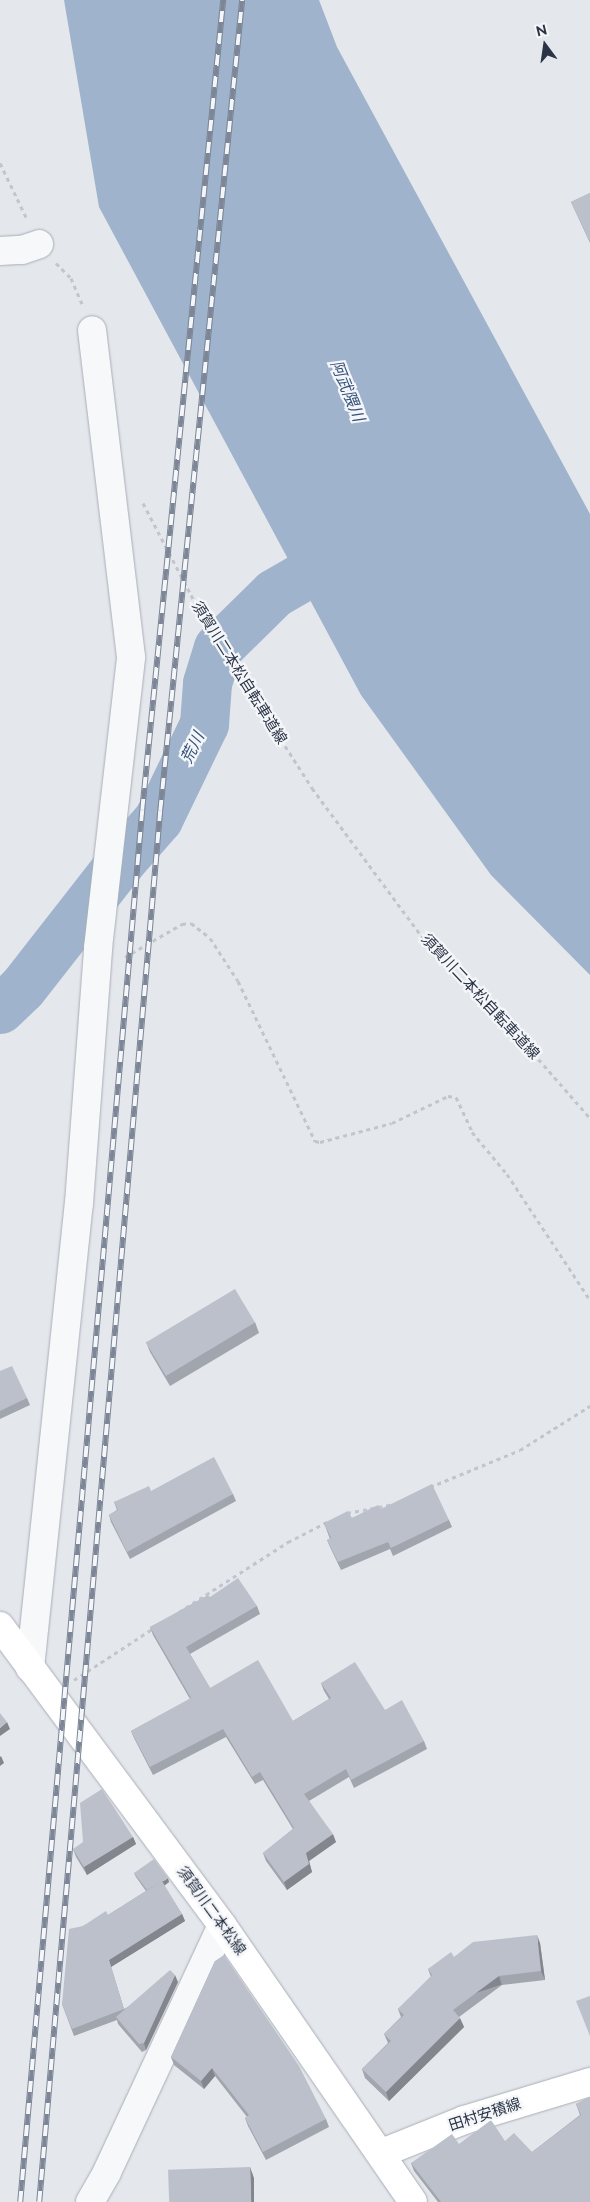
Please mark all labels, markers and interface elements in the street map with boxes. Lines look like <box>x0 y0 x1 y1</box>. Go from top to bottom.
north arrow <box>520 20 570 70</box>
text: N <box>534 21 548 40</box>
water label: 阿武隈川 <box>326 358 368 424</box>
street label: 須賀川二本松自転車道線 <box>188 598 290 748</box>
water label: 荒川 <box>177 729 209 767</box>
street label: 須賀川二本松自転車道線 <box>417 931 543 1063</box>
street label: 須賀川二本松線 <box>173 1863 249 1959</box>
street label: 田村安積線 <box>447 2095 523 2135</box>

